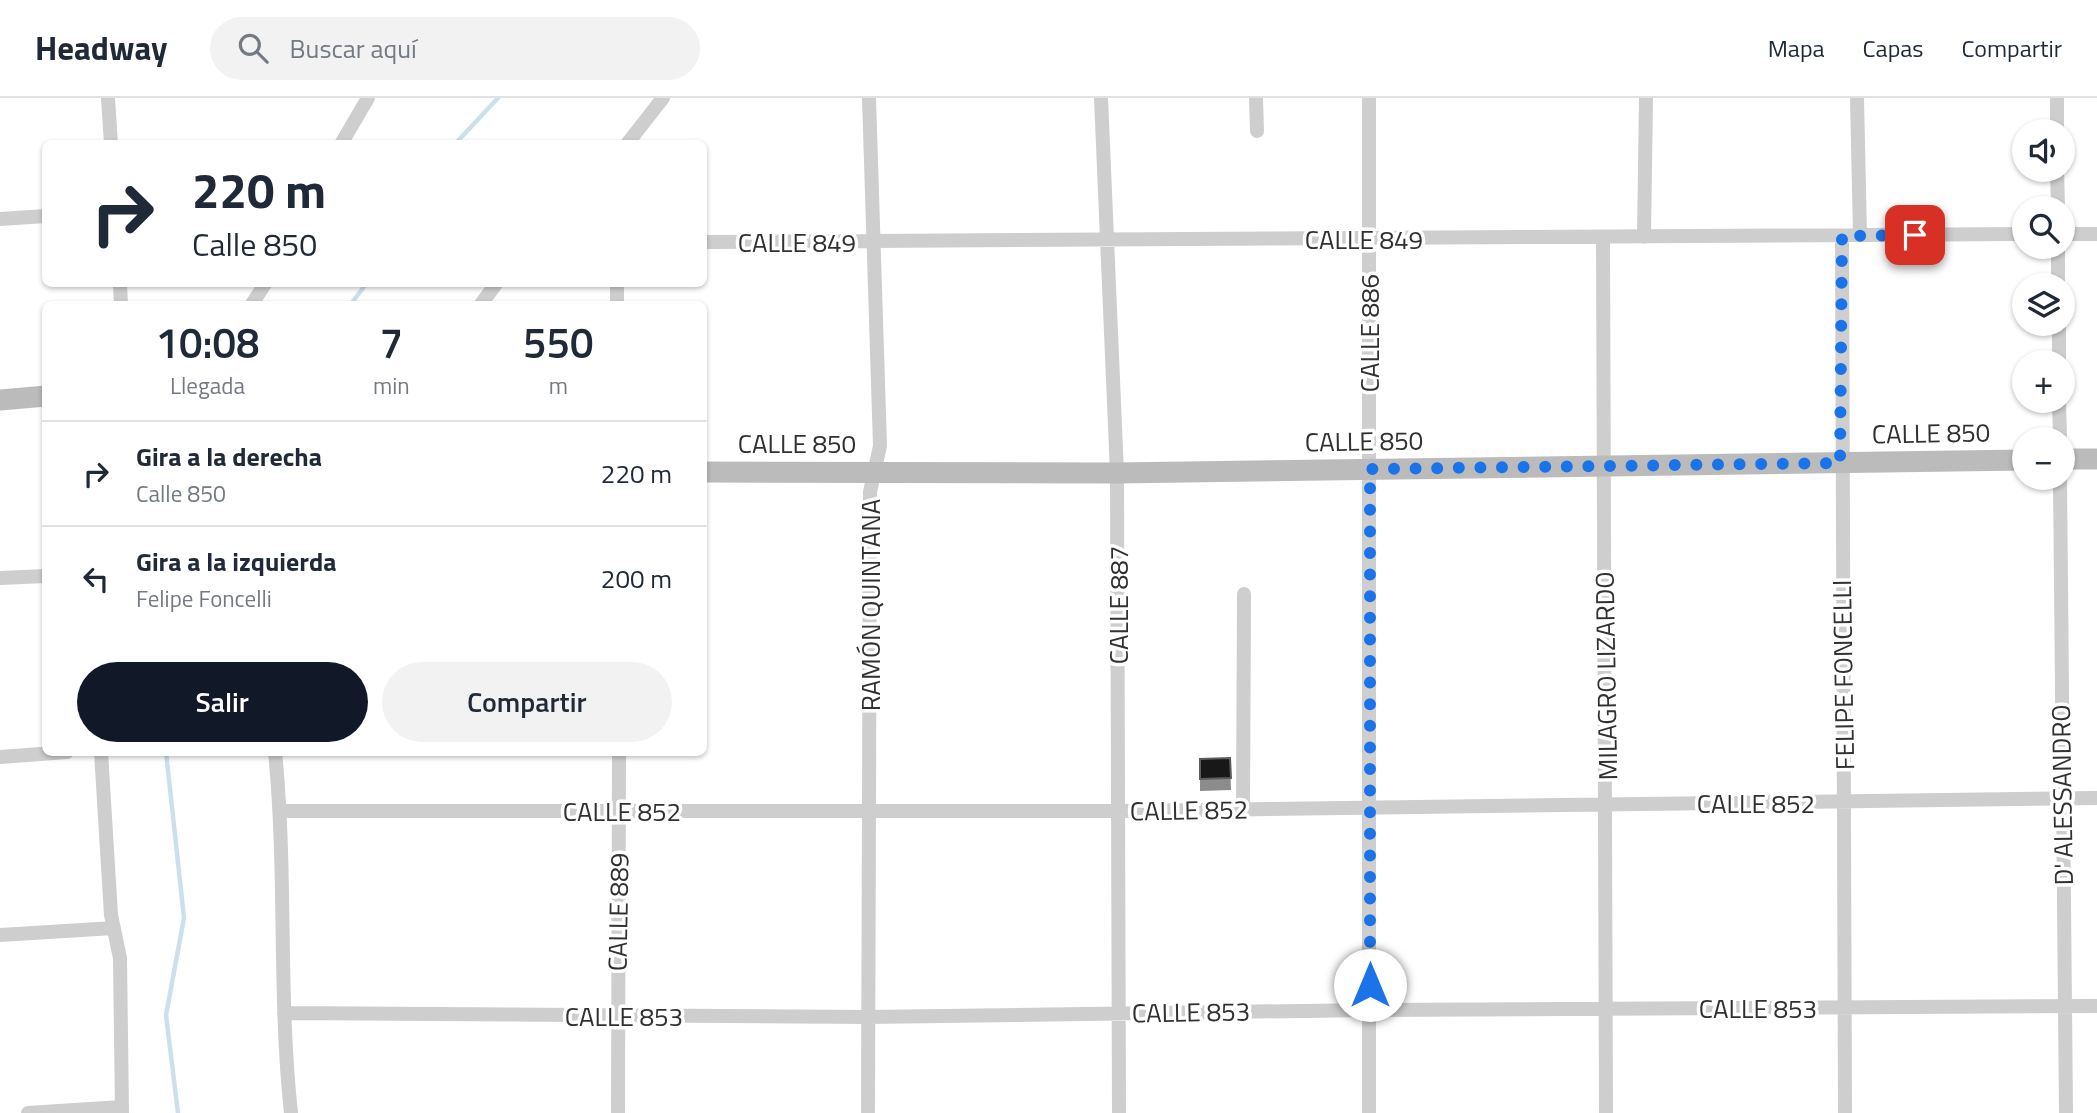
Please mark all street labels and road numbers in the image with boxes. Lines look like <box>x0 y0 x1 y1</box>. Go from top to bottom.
street label: CALLE 849 <box>1305 220 1423 259</box>
street label: CALLE 849 <box>738 223 856 262</box>
street label: CALLE 886 <box>1350 274 1389 392</box>
street label: CALLE 850 <box>1872 412 1990 454</box>
street label: CALLE 850 <box>1305 420 1423 462</box>
street label: CALLE 850 <box>738 424 856 463</box>
street label: RAMÓN QUINTANA <box>851 499 890 711</box>
street label: CALLE 887 <box>1099 546 1138 664</box>
street label: MILAGRO LIZARDO <box>1585 571 1627 781</box>
street label: FELIPE FONCELLI <box>1822 579 1864 771</box>
street label: D' ALESSANDRO <box>2041 704 2083 886</box>
street label: CALLE 852 <box>1697 784 1815 823</box>
street label: CALLE 852 <box>1130 789 1248 831</box>
street label: CALLE 852 <box>563 792 681 831</box>
street label: CALLE 889 <box>597 853 639 971</box>
street label: CALLE 853 <box>1699 989 1817 1028</box>
street label: CALLE 853 <box>1132 991 1250 1033</box>
street label: CALLE 853 <box>565 997 683 1036</box>

